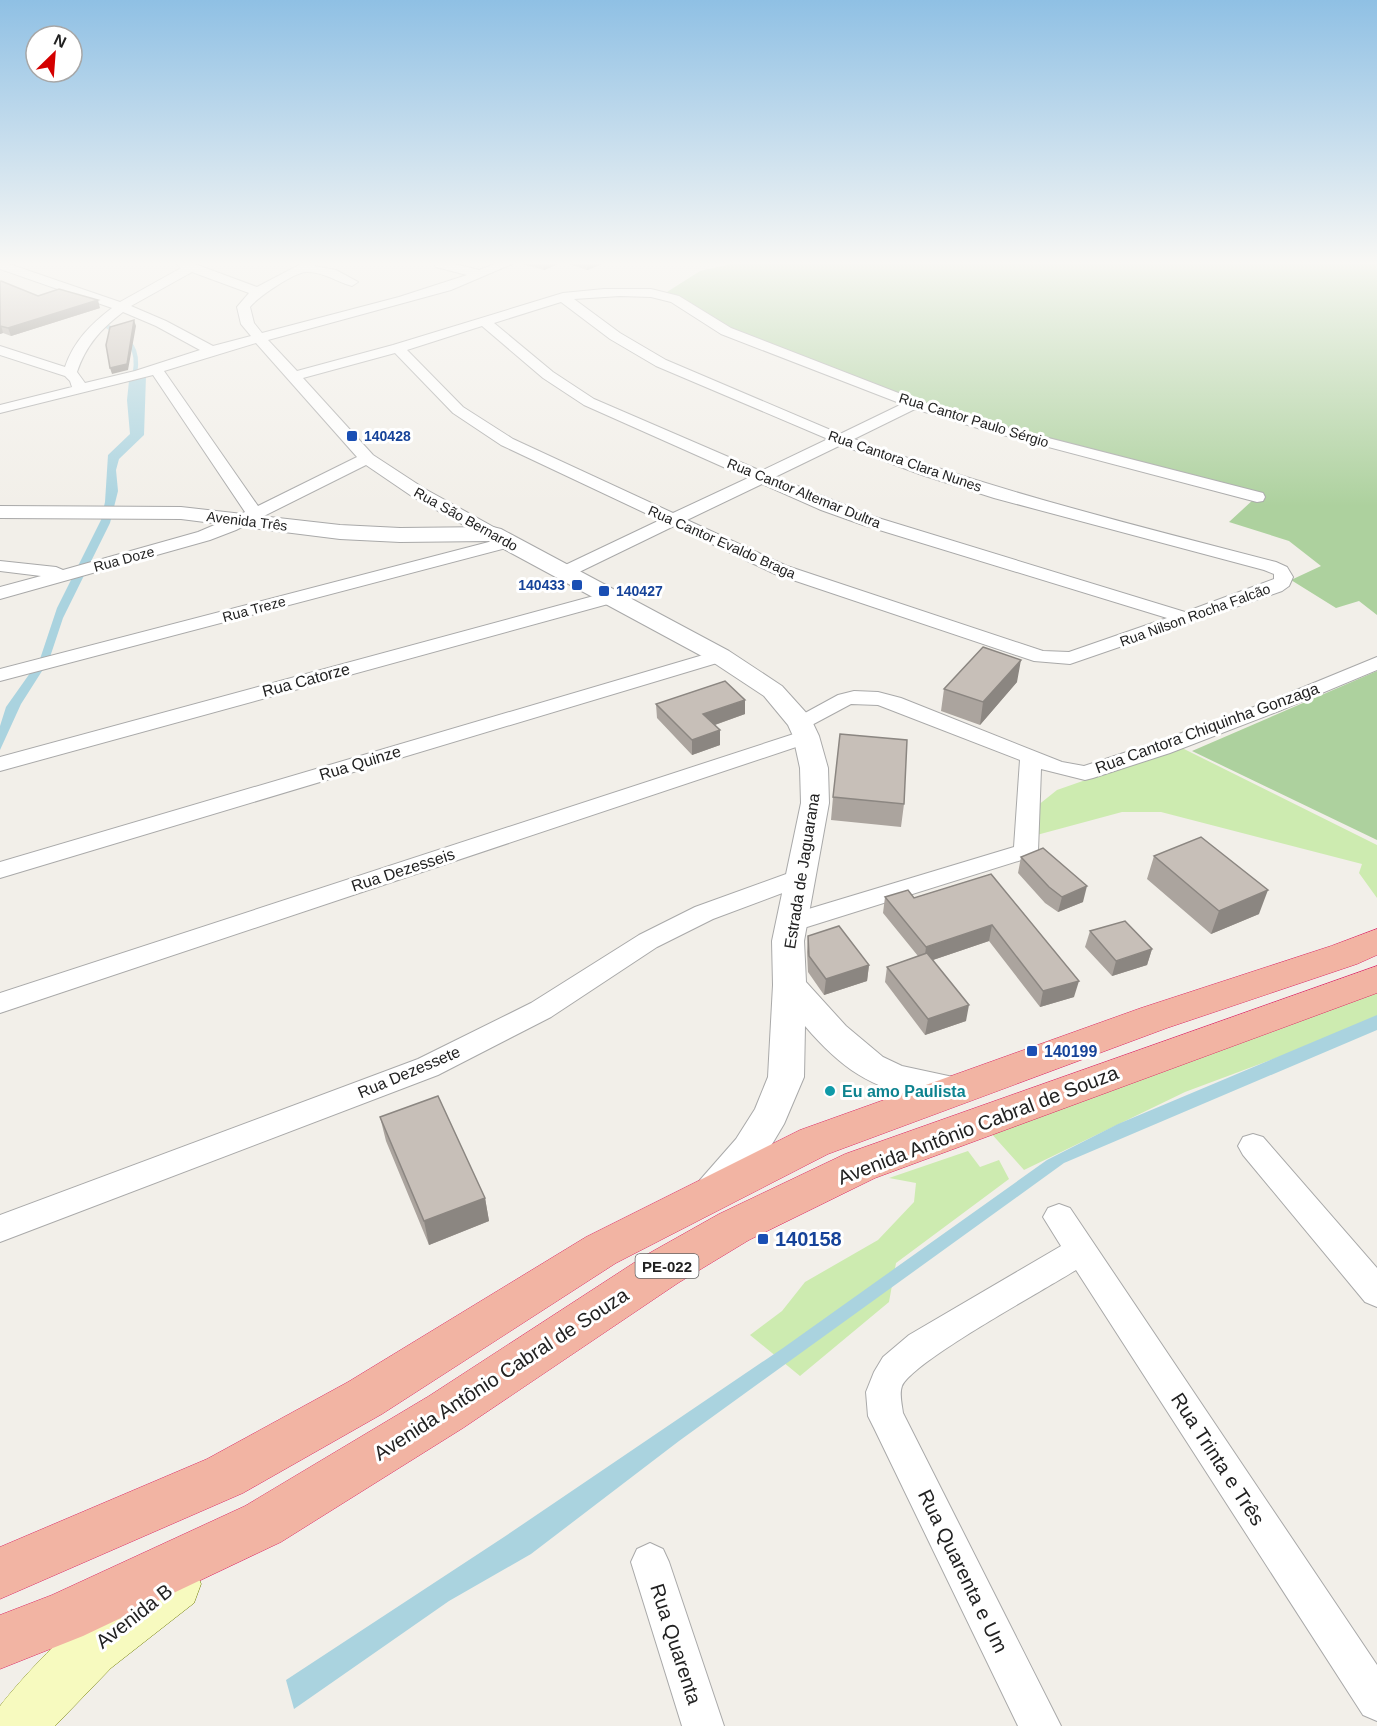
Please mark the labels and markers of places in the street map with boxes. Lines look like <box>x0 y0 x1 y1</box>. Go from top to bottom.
place label: 140428 <box>364 428 411 444</box>
marker: 140428 <box>345 429 359 443</box>
place label: 140433 <box>518 577 565 593</box>
marker: 140433 <box>570 578 584 592</box>
place label: 140427 <box>616 583 663 599</box>
marker: 140427 <box>597 584 611 598</box>
place label: 140199 <box>1044 1043 1097 1060</box>
marker: 140199 <box>1025 1044 1039 1058</box>
place label: Eu amo Paulista <box>842 1083 966 1100</box>
marker: Eu amo Paulista <box>823 1084 837 1098</box>
place label: 140158 <box>775 1228 842 1250</box>
marker: 140158 <box>756 1232 770 1246</box>

